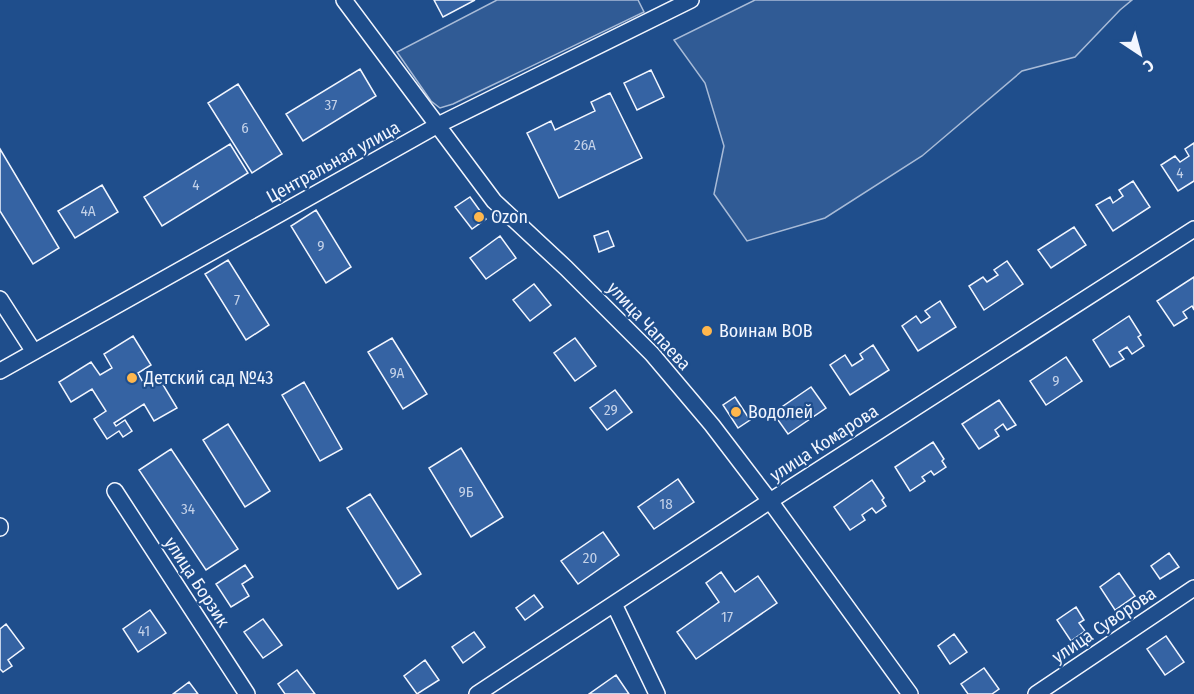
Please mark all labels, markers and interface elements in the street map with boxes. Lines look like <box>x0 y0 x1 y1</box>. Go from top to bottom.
north arrow <box>1110 24 1170 84</box>
text: С <box>1139 56 1158 76</box>
house number: 37 <box>325 96 337 114</box>
street label: Центральная улица <box>262 116 404 208</box>
house number: 6 <box>241 119 249 137</box>
house number: 26А <box>574 136 596 154</box>
house number: 4 <box>1176 164 1184 182</box>
house number: 4 <box>192 176 200 194</box>
house number: 4А <box>80 202 96 220</box>
place label: Ozon <box>491 206 528 228</box>
marker: Ozon <box>472 210 486 224</box>
house number: 9 <box>317 237 325 255</box>
street label: улица Чапаева <box>602 277 696 375</box>
house number: 7 <box>234 291 240 309</box>
place label: Воинам ВОВ <box>719 320 813 342</box>
marker: Воинам ВОВ <box>700 324 714 338</box>
house number: 9А <box>389 364 405 382</box>
place label: Детский сад №43 <box>143 367 273 389</box>
marker: Детский сад №43 <box>125 371 139 385</box>
house number: 9 <box>1052 372 1060 390</box>
street label: улица Комарова <box>766 400 882 486</box>
house number: 29 <box>604 401 618 419</box>
place label: Водолей <box>748 401 813 423</box>
marker: Водолей <box>729 405 743 419</box>
house number: 9Б <box>458 483 474 501</box>
house number: 18 <box>659 495 673 513</box>
house number: 34 <box>181 500 195 518</box>
street label: улица Борзик <box>160 533 235 632</box>
house number: 20 <box>583 549 597 567</box>
street label: улица Суворова <box>1048 582 1160 668</box>
house number: 17 <box>721 608 733 626</box>
house number: 41 <box>138 622 150 640</box>

